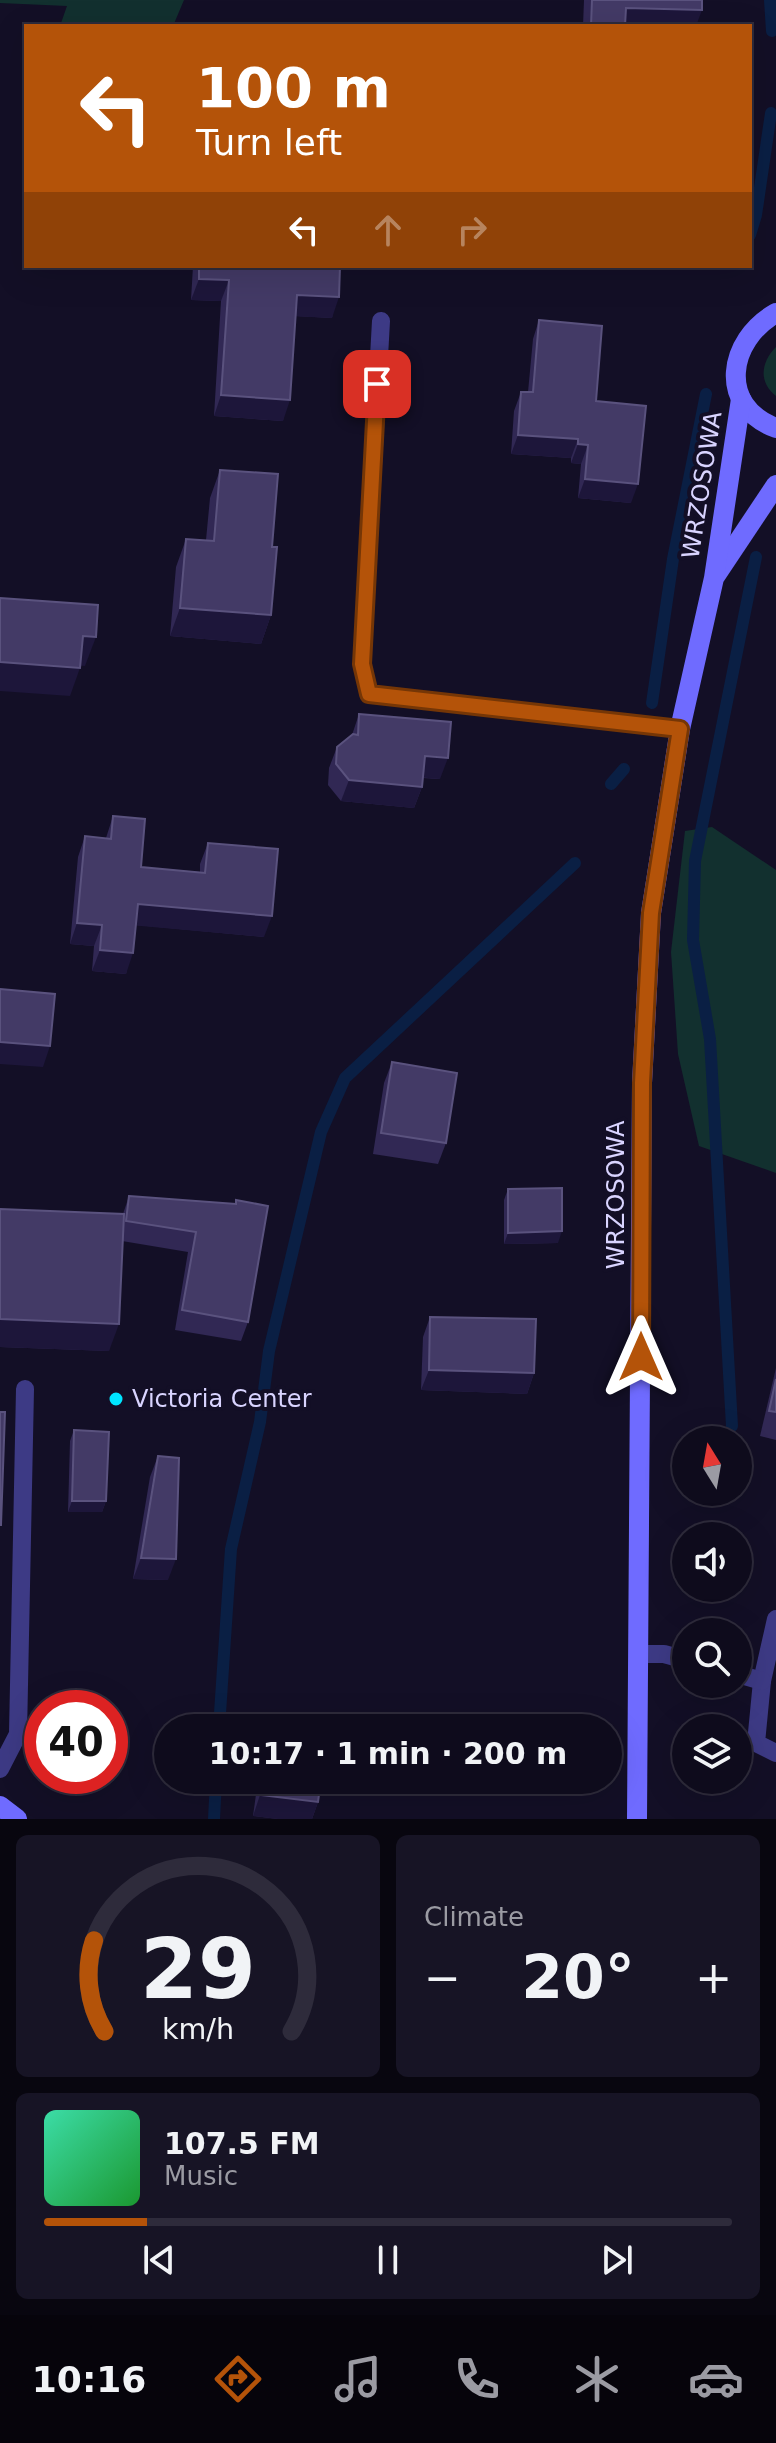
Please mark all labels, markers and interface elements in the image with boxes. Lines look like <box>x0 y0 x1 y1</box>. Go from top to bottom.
text: 100 m <box>196 55 391 120</box>
icon: left <box>64 56 168 160</box>
text: Turn left <box>196 122 342 163</box>
icon: left <box>282 208 326 252</box>
icon: ahead <box>366 208 410 252</box>
icon: right <box>450 208 494 252</box>
pin <box>343 350 411 418</box>
icon: arrive <box>355 362 399 406</box>
street label: WRZOSOWA <box>677 409 728 561</box>
street label: WRZOSOWA <box>602 1120 630 1269</box>
position arrow <box>599 1315 683 1399</box>
place label: Victoria Center <box>132 1385 312 1413</box>
marker: Victoria Center <box>107 1390 125 1408</box>
north arrow <box>672 1426 752 1506</box>
map controls <box>672 1426 752 1794</box>
button: sound <box>672 1522 752 1602</box>
button: search <box>672 1618 752 1698</box>
speed limit sign: 40 <box>24 1690 128 1794</box>
button: layers <box>672 1714 752 1794</box>
text: 10:17 · 1 min · 200 m <box>209 1736 567 1771</box>
text: Climate <box>424 1902 524 1932</box>
text: 29 <box>140 1921 256 2018</box>
text: 20° <box>521 1942 635 2012</box>
text: − <box>424 1952 461 2003</box>
text: + <box>695 1952 732 2003</box>
text: km/h <box>162 2012 234 2046</box>
text: 107.5 FM <box>164 2126 320 2161</box>
text: Music <box>164 2161 238 2191</box>
icon: previous <box>137 2238 181 2282</box>
icon: pause <box>366 2238 410 2282</box>
icon: next <box>595 2238 639 2282</box>
icon: directions <box>210 2351 266 2407</box>
icon: music <box>330 2351 386 2407</box>
icon: phone <box>449 2351 505 2407</box>
icon: climate <box>569 2351 625 2407</box>
icon: car <box>688 2351 744 2407</box>
text: 10:16 <box>32 2359 146 2400</box>

